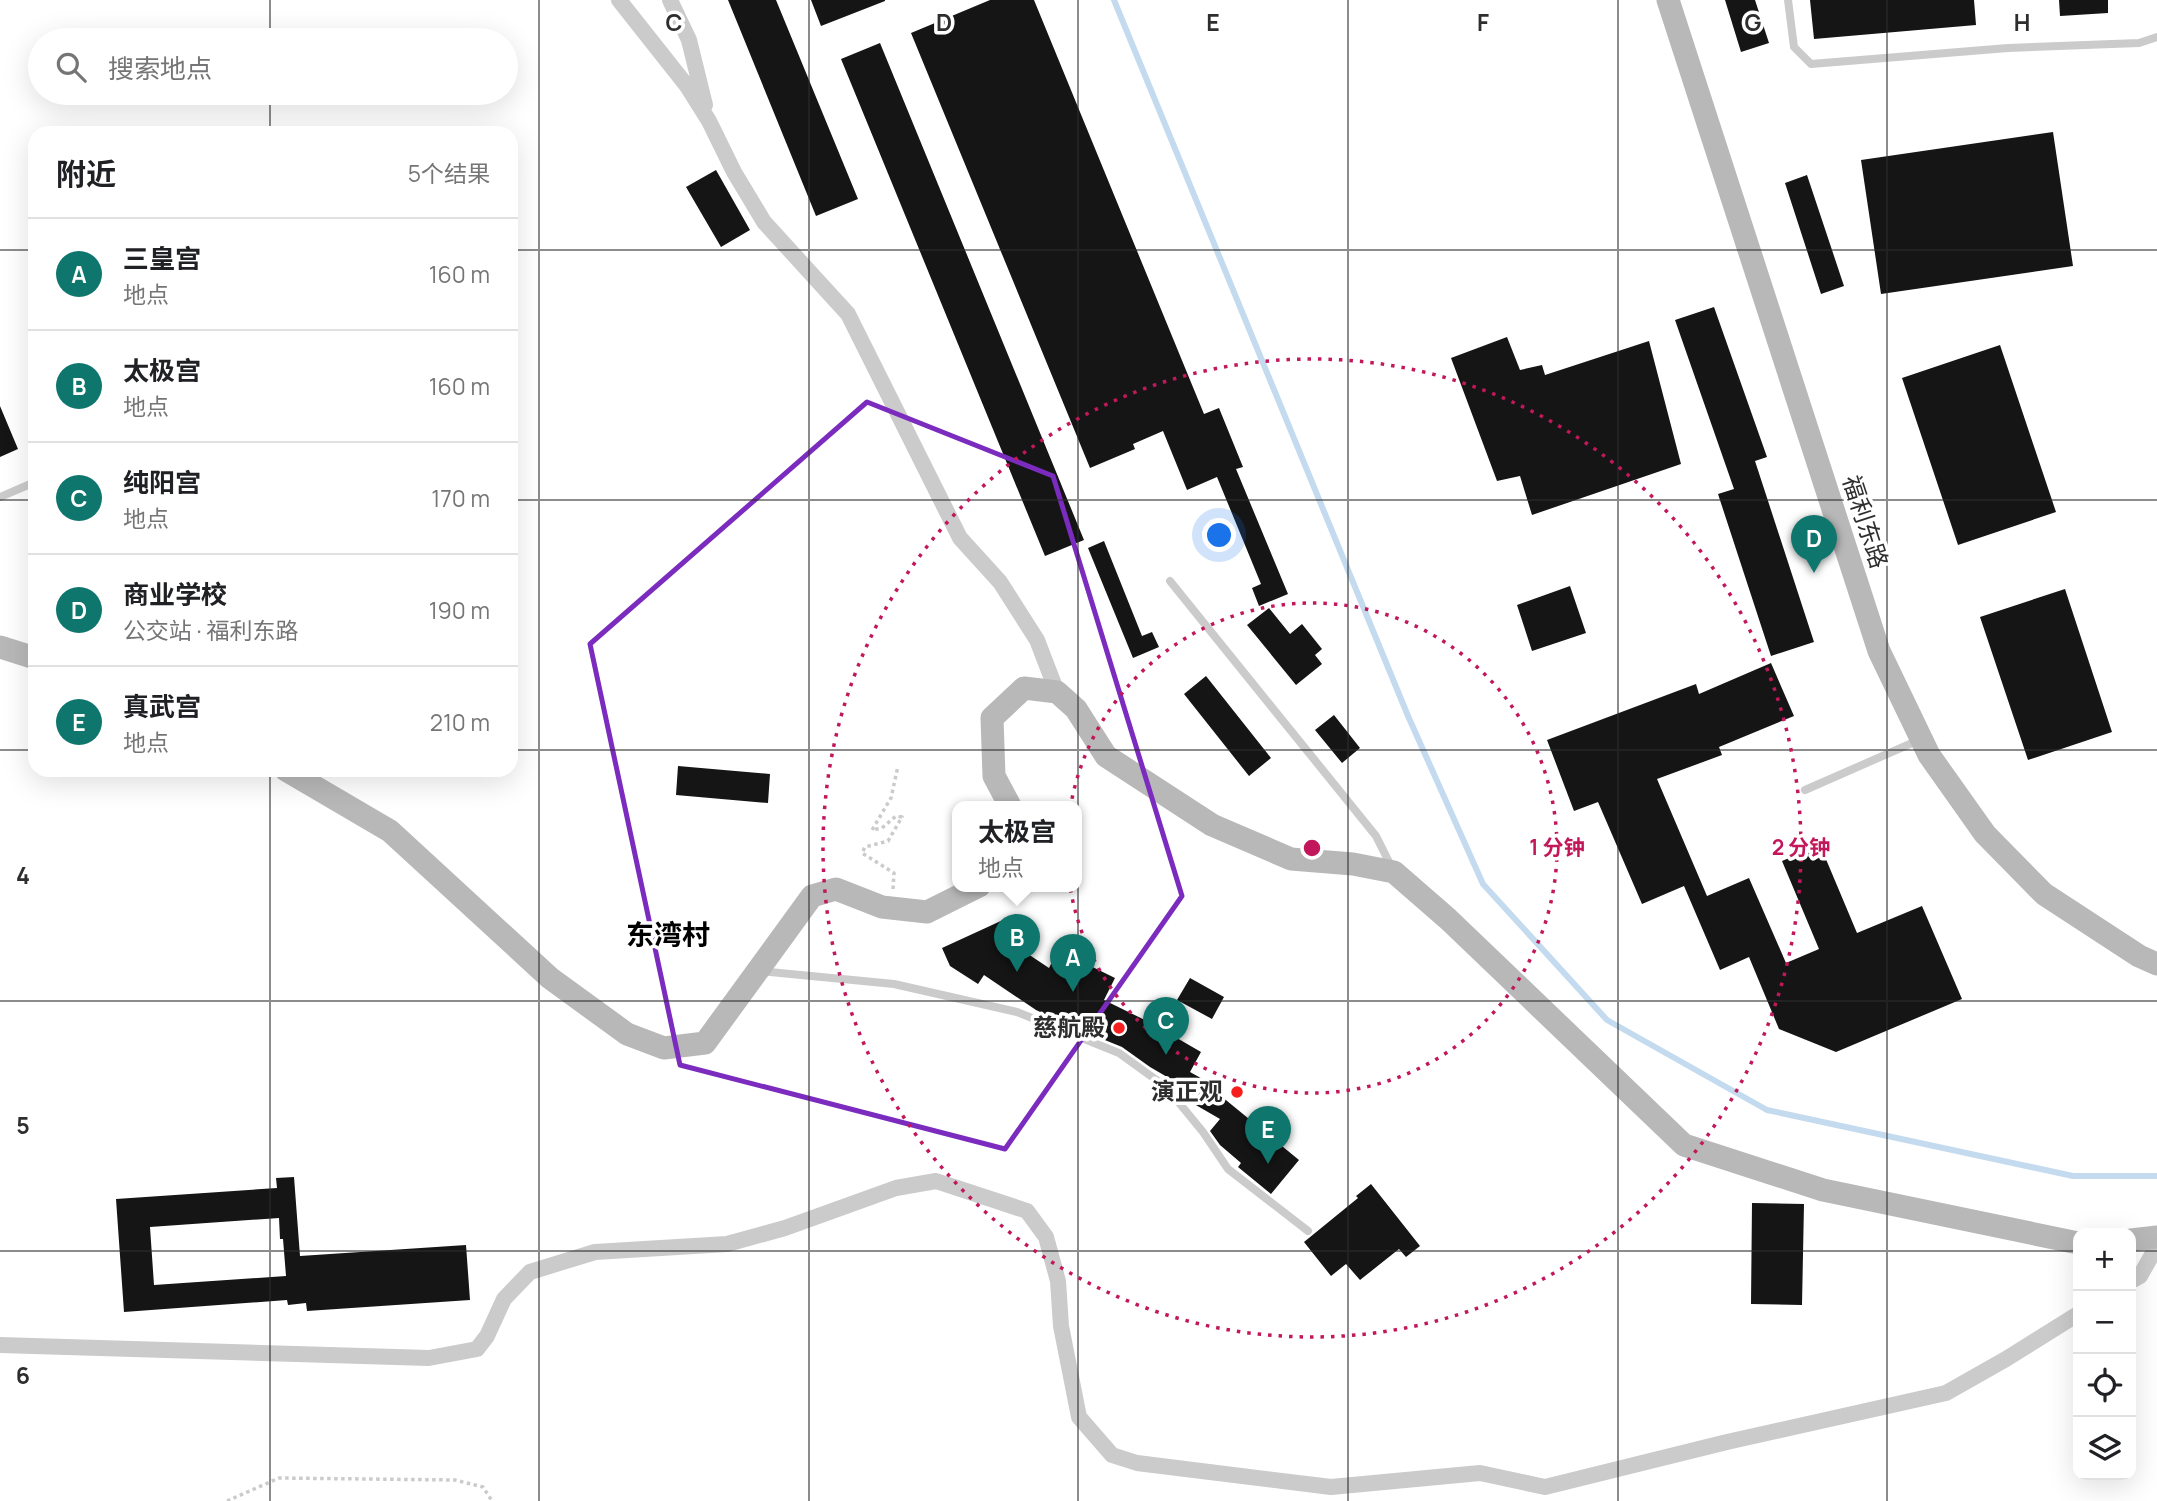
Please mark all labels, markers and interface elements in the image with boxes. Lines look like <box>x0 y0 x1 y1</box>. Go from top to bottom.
text: C <box>666 6 683 38</box>
text: D <box>936 6 952 38</box>
text: E <box>1206 6 1220 38</box>
text: F <box>1477 6 1489 38</box>
text: G <box>1745 6 1762 38</box>
text: H <box>2014 6 2030 38</box>
search box <box>28 28 518 105</box>
icon: search <box>52 48 90 86</box>
text: 搜索地点 <box>108 50 212 86</box>
text: 附近 <box>56 153 116 194</box>
text: 5个结果 <box>408 157 490 189</box>
text: 三皇宫 <box>123 240 201 276</box>
text: A <box>71 258 87 290</box>
text: 160 m <box>429 258 490 290</box>
text: 地点 <box>123 278 169 310</box>
text: 太极宫 <box>123 352 201 388</box>
text: B <box>72 370 86 402</box>
text: 160 m <box>429 370 490 402</box>
text: 地点 <box>123 390 169 422</box>
text: 纯阳宫 <box>123 464 201 500</box>
street label: 福利东路 <box>1836 471 1897 572</box>
text: C <box>71 482 88 514</box>
text: 170 m <box>431 482 490 514</box>
text: 地点 <box>123 502 169 534</box>
pin: D <box>1791 515 1837 573</box>
your location <box>1202 518 1236 552</box>
text: 商业学校 <box>123 576 227 612</box>
text: D <box>71 594 87 626</box>
text: 190 m <box>429 594 490 626</box>
text: 公交站 · 福利东路 <box>123 614 298 646</box>
text: 真武宫 <box>123 688 201 724</box>
text: E <box>72 706 86 738</box>
text: 210 m <box>430 706 490 738</box>
text: 地点 <box>123 726 169 758</box>
popup <box>952 801 1082 892</box>
text: 太极宫 <box>978 813 1056 849</box>
text: 1 分钟 <box>1529 833 1585 861</box>
text: 2 分钟 <box>1772 833 1830 861</box>
centre of rings <box>1300 836 1324 860</box>
text: 地点 <box>978 851 1024 883</box>
text: 4 <box>16 859 30 891</box>
pin: B <box>994 914 1040 972</box>
district label: 东湾村 <box>626 915 710 953</box>
pin: A <box>1050 934 1096 992</box>
pin: C <box>1143 997 1189 1055</box>
place label: 慈航殿 <box>1033 1010 1105 1043</box>
marker: 慈航殿 <box>1111 1020 1127 1036</box>
place label: 演正观 <box>1151 1074 1223 1107</box>
marker: 演正观 <box>1229 1084 1245 1100</box>
pin: E <box>1245 1106 1291 1164</box>
text: 5 <box>16 1109 30 1141</box>
map controls <box>2073 1228 2136 1480</box>
button: + <box>2073 1228 2136 1291</box>
button: − <box>2073 1291 2136 1354</box>
button: locate <box>2073 1354 2136 1417</box>
text: 6 <box>16 1359 30 1391</box>
button: layers <box>2073 1417 2136 1480</box>

